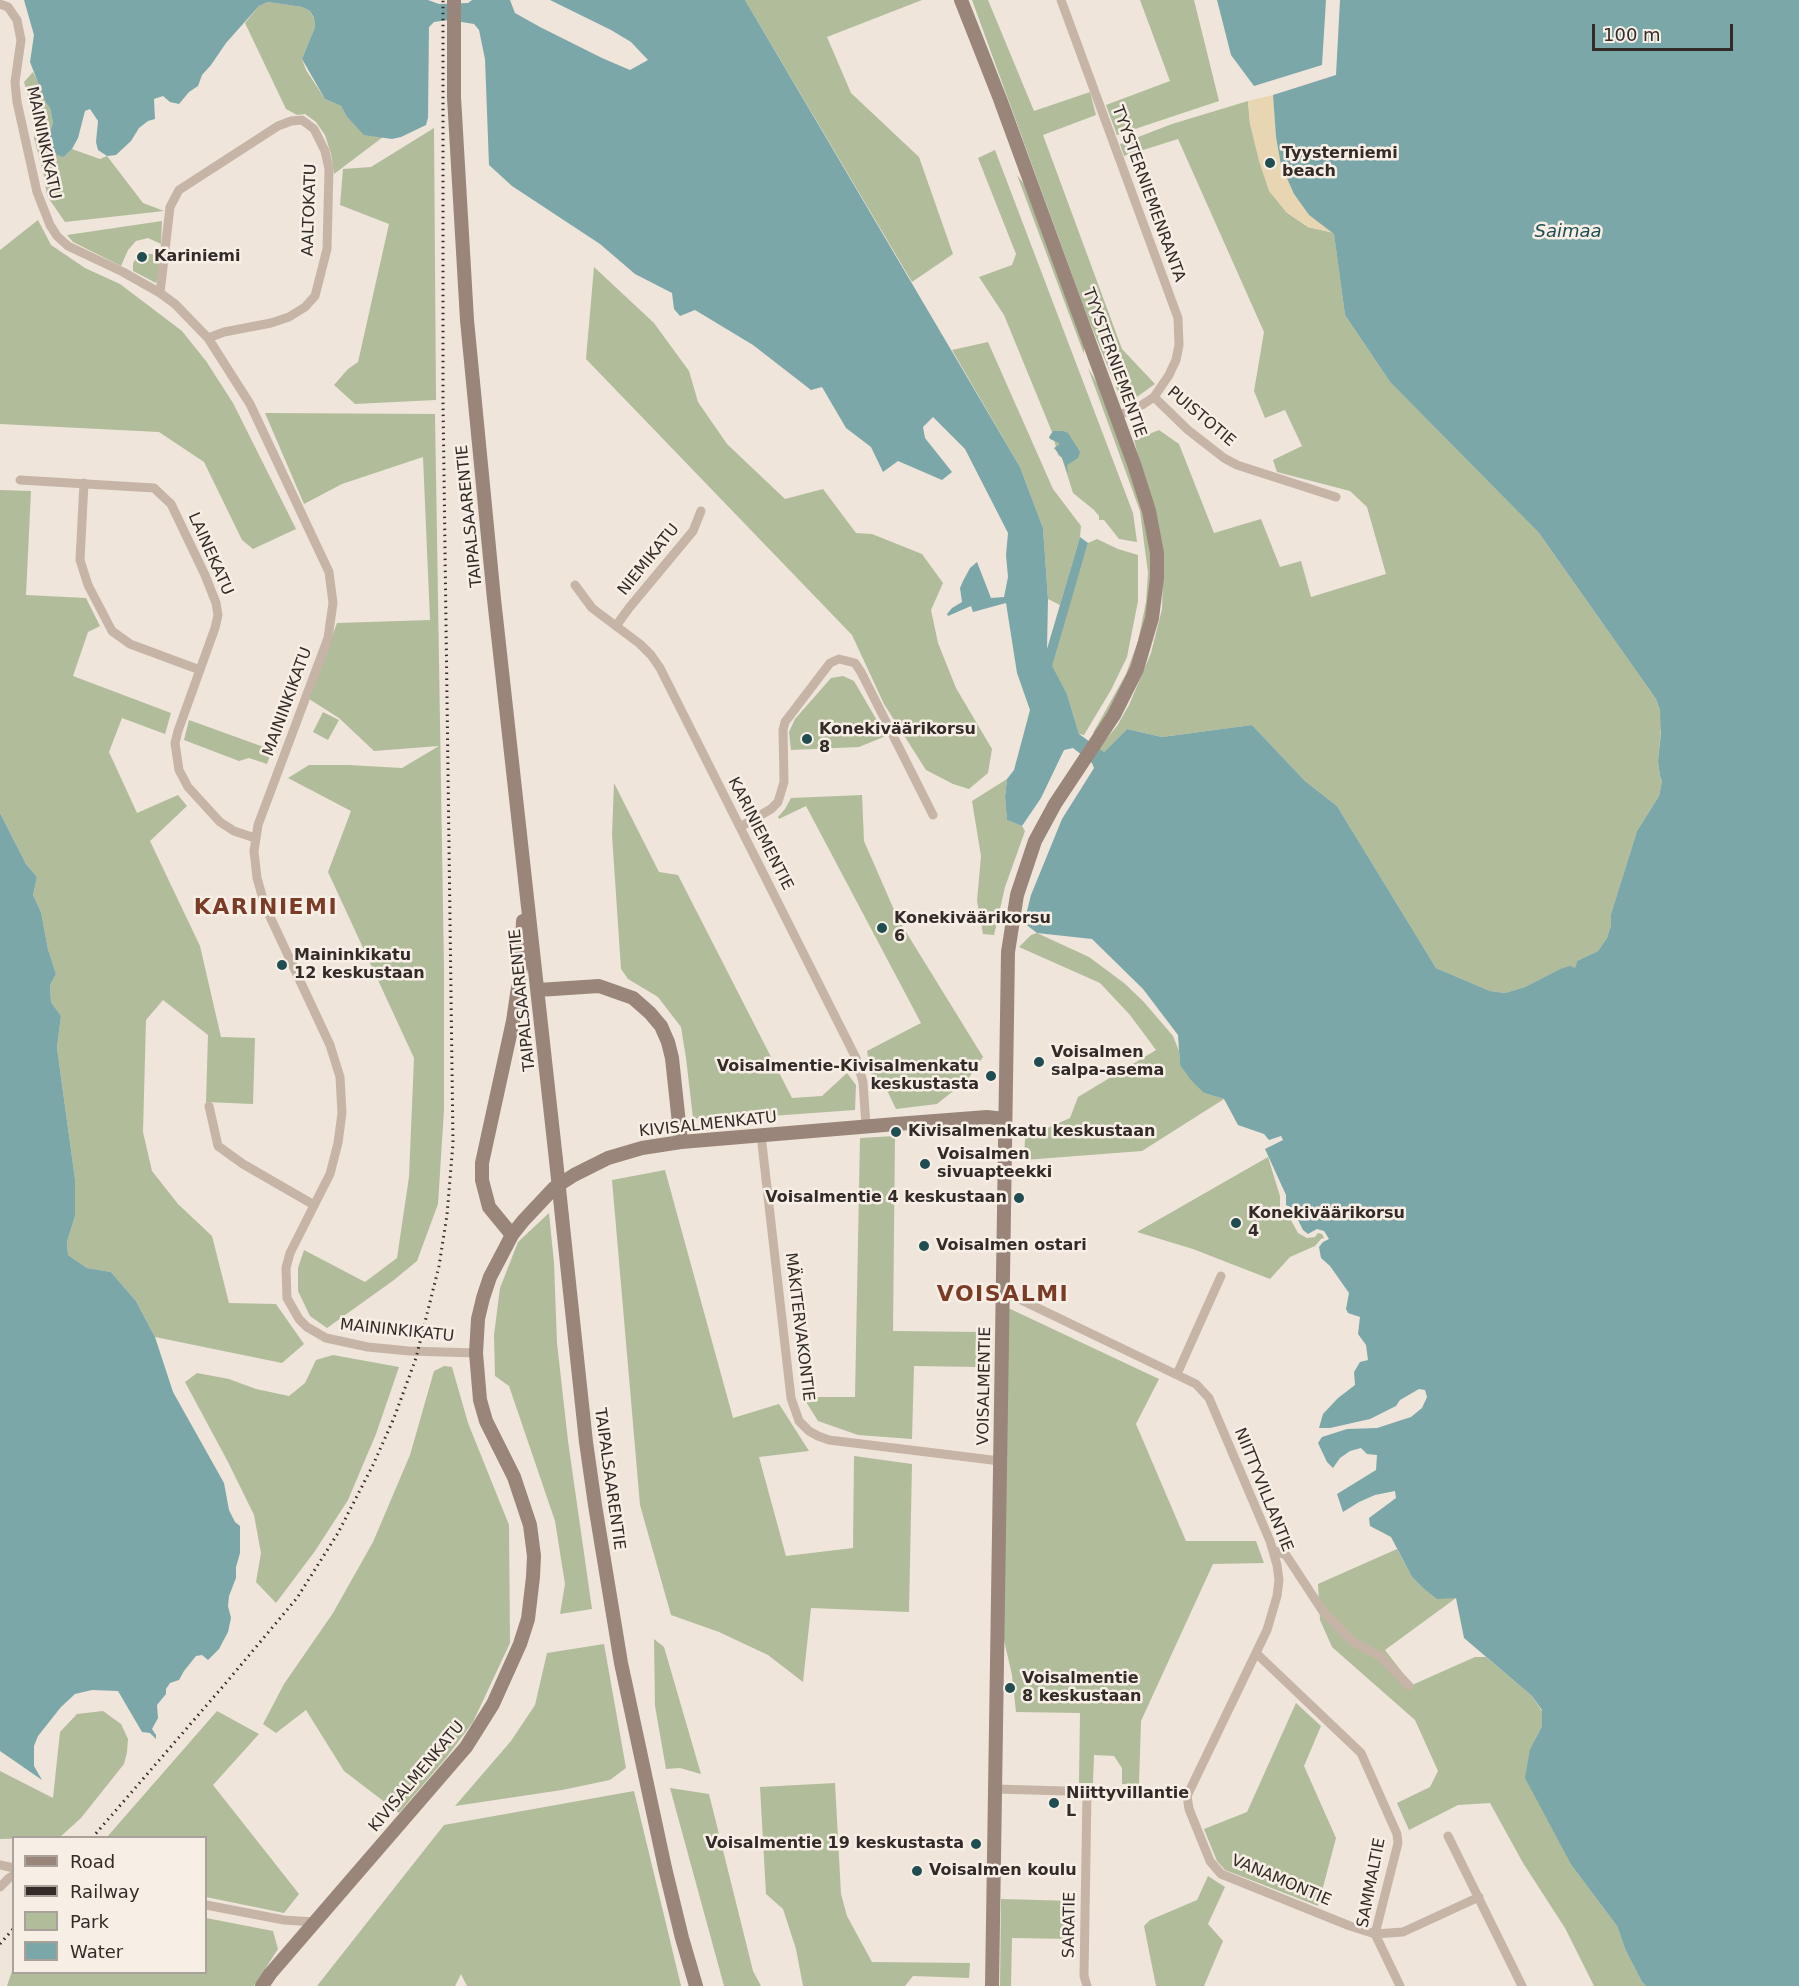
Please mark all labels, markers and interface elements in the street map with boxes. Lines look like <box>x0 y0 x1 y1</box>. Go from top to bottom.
scale bar <box>1595 12 1736 50</box>
text: 100 m <box>1603 24 1661 45</box>
street label: MAININKIKATU <box>22 85 64 201</box>
street label: TYYSTERNIEMENRANTA <box>1107 103 1189 285</box>
place label: Tyysterniemi beach <box>1282 144 1398 182</box>
marker: Tyysterniemi beach <box>1263 156 1277 170</box>
street label: AALTOKATU <box>299 163 321 257</box>
water label: Saimaa <box>1534 221 1602 243</box>
place label: Kariniemi <box>154 247 240 267</box>
marker: Kariniemi <box>135 250 149 264</box>
street label: TYYSTERNIEMENTIE <box>1078 286 1150 440</box>
street label: PUISTOTIE <box>1163 383 1239 451</box>
street label: TAIPALSAARENTIE <box>453 444 487 588</box>
street label: LAINEKATU <box>183 510 237 598</box>
street label: NIEMIKATU <box>614 520 684 600</box>
street label: MAININKIKATU <box>259 645 317 759</box>
place label: Konekiväärikorsu 8 <box>819 720 976 758</box>
marker: Konekiväärikorsu 8 <box>800 732 814 746</box>
street label: KARINIEMENTIE <box>723 774 797 894</box>
district label: KARINIEMI <box>194 895 338 921</box>
place label: Konekiväärikorsu 6 <box>894 909 1051 947</box>
marker: Konekiväärikorsu 6 <box>875 921 889 935</box>
street label: TAIPALSAARENTIE <box>506 928 540 1072</box>
place label: Maininkikatu 12 keskustaan <box>294 946 425 984</box>
marker: Maininkikatu 12 keskustaan <box>275 958 289 972</box>
place label: Voisalmen salpa-asema <box>1051 1043 1164 1081</box>
marker: Voisalmen salpa-asema <box>1032 1055 1046 1069</box>
place label: Voisalmentie-Kivisalmenkatu keskustasta <box>717 1057 979 1095</box>
marker: Voisalmentie-Kivisalmenkatu keskustasta <box>984 1069 998 1083</box>
street label: KIVISALMENKATU <box>638 1108 778 1142</box>
place label: Kivisalmenkatu keskustaan <box>908 1122 1155 1142</box>
marker: Kivisalmenkatu keskustaan <box>889 1125 903 1139</box>
place label: Voisalmen sivuapteekki <box>937 1145 1052 1183</box>
marker: Voisalmen sivuapteekki <box>918 1157 932 1171</box>
place label: Voisalmentie 4 keskustaan <box>765 1188 1007 1208</box>
marker: Voisalmentie 4 keskustaan <box>1012 1191 1026 1205</box>
place label: Konekiväärikorsu 4 <box>1248 1204 1405 1242</box>
marker: Konekiväärikorsu 4 <box>1229 1216 1243 1230</box>
place label: Voisalmen ostari <box>936 1236 1087 1256</box>
marker: Voisalmen ostari <box>917 1239 931 1253</box>
street label: MÄKITERVAKONTIE <box>780 1252 818 1402</box>
district label: VOISALMI <box>937 1282 1069 1308</box>
street label: MAININKIKATU <box>339 1315 455 1347</box>
street label: VOISALMENTIE <box>974 1326 996 1446</box>
street label: TAIPALSAARENTIE <box>590 1407 628 1551</box>
street label: NIITTYVILLANTIE <box>1229 1425 1297 1555</box>
place label: Voisalmentie 8 keskustaan <box>1022 1669 1141 1707</box>
marker: Voisalmentie 8 keskustaan <box>1003 1681 1017 1695</box>
street label: KIVISALMENKATU <box>365 1718 469 1836</box>
place label: Niittyvillantie L <box>1066 1784 1189 1822</box>
marker: Niittyvillantie L <box>1047 1796 1061 1810</box>
place label: Voisalmentie 19 keskustasta <box>705 1834 964 1854</box>
legend <box>12 1836 207 1974</box>
street label: SAMMALTIE <box>1354 1836 1390 1930</box>
marker: Voisalmentie 19 keskustasta <box>969 1837 983 1851</box>
text: Road <box>70 1851 115 1872</box>
street label: VANAMONTIE <box>1228 1851 1334 1911</box>
place label: Voisalmen koulu <box>929 1861 1077 1881</box>
marker: Voisalmen koulu <box>910 1864 924 1878</box>
text: Railway <box>70 1881 140 1902</box>
street label: SARATIE <box>1060 1892 1080 1958</box>
text: Park <box>70 1911 109 1932</box>
text: Water <box>70 1941 123 1962</box>

